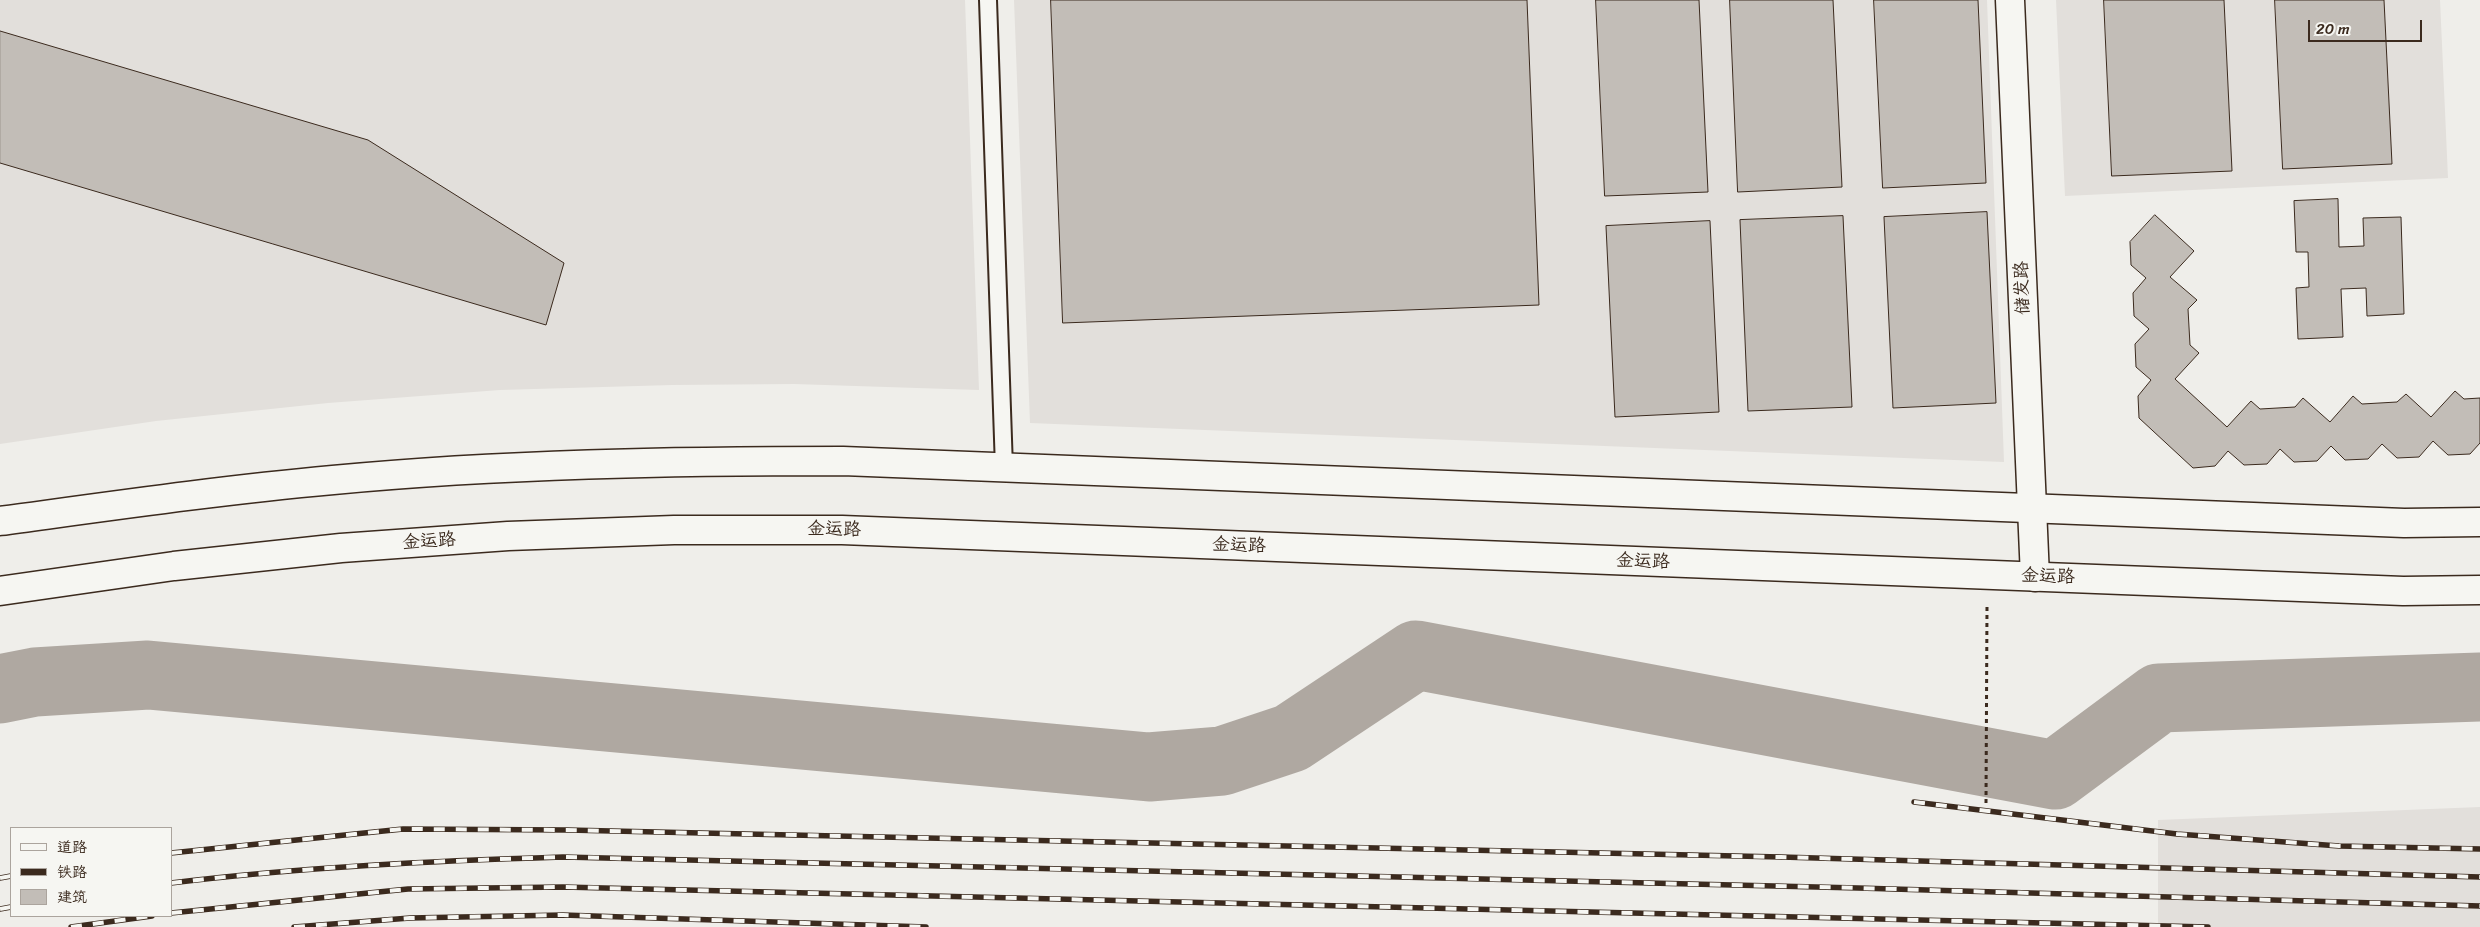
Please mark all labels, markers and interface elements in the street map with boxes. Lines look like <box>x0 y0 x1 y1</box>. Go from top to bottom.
scale bar <box>2310 10 2424 42</box>
text: 20 m <box>2316 16 2350 42</box>
street label: 储发路 <box>2011 261 2035 315</box>
street label: 金运路 <box>807 519 861 541</box>
street label: 金运路 <box>401 529 457 555</box>
street label: 金运路 <box>1212 534 1266 558</box>
street label: 金运路 <box>1616 550 1670 574</box>
street label: 金运路 <box>2021 565 2075 589</box>
legend <box>10 827 172 917</box>
text: 道路 <box>57 834 87 860</box>
text: 铁路 <box>57 859 87 885</box>
text: 建筑 <box>57 884 87 910</box>

